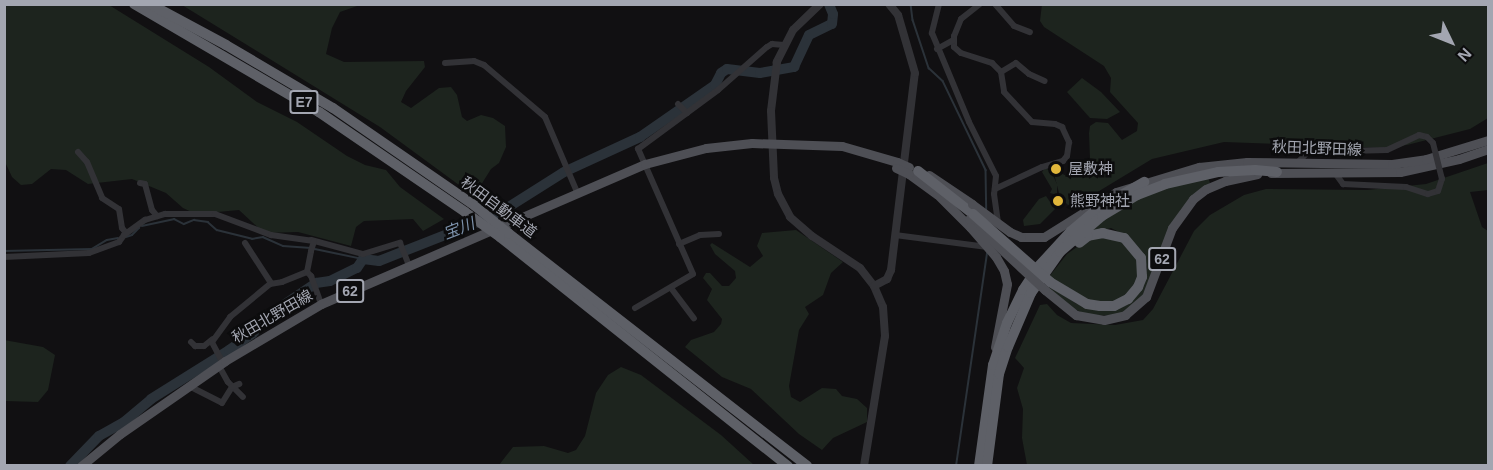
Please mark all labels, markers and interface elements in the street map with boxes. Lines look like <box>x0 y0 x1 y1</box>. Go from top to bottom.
north arrow <box>1421 12 1481 72</box>
text: N <box>1454 45 1475 65</box>
road number: E7 <box>289 91 319 113</box>
street label: 秋田北野田線 <box>1272 137 1362 159</box>
place label: 屋敷神 <box>1068 160 1113 178</box>
marker: 屋敷神 <box>1049 162 1063 176</box>
street label: 秋田自動車道 <box>458 173 540 241</box>
place label: 熊野神社 <box>1070 192 1130 210</box>
marker: 熊野神社 <box>1051 194 1065 208</box>
water label: 宝川 <box>441 214 477 244</box>
road number: 62 <box>1147 248 1177 270</box>
road number: 62 <box>335 280 365 302</box>
street label: 秋田北野田線 <box>229 286 315 346</box>

